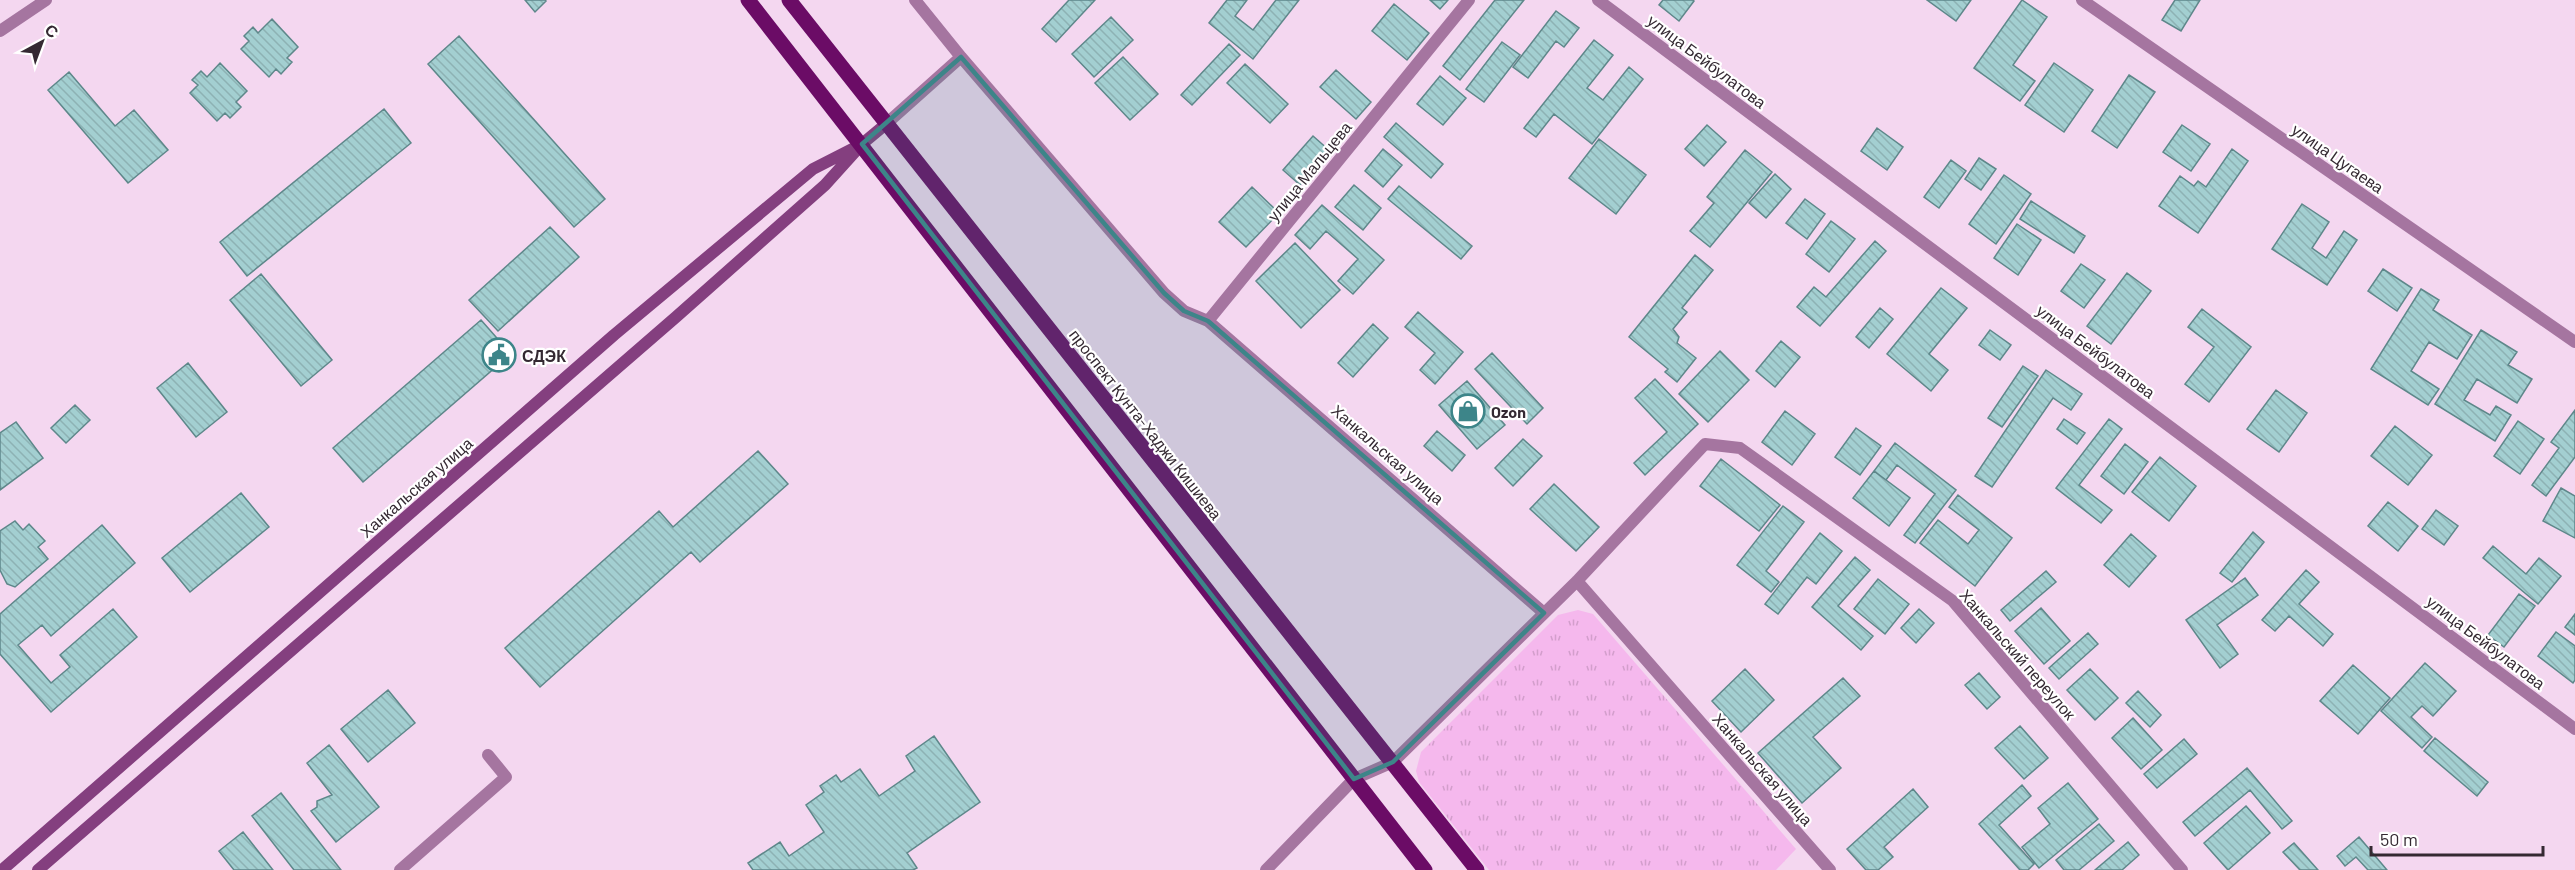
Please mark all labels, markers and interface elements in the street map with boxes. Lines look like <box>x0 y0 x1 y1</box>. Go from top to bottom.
street label: улица Бейбулатова <box>1644 10 1770 112</box>
north arrow <box>12 12 72 72</box>
text: С <box>42 19 63 42</box>
street label: улица Мальцева <box>1263 117 1355 225</box>
street label: улица Цугаева <box>2289 119 2388 197</box>
street label: улица Бейбулатова <box>2033 300 2159 402</box>
street label: проспект Кунта-Хаджи Кишиева <box>1066 325 1226 523</box>
public building icon: СДЭК <box>481 337 517 373</box>
place label: СДЭК <box>522 346 566 365</box>
shop icon: Ozon <box>1450 393 1486 429</box>
street label: Ханкальская улица <box>1328 400 1448 508</box>
place label: Ozon <box>1491 402 1526 421</box>
street label: Ханкальская улица <box>356 433 476 541</box>
street label: Ханкальский переулок <box>1956 585 2080 724</box>
street label: улица Бейбулатова <box>2423 591 2549 693</box>
street label: Ханкальская улица <box>1709 709 1817 829</box>
scale bar <box>2371 819 2544 857</box>
text: 50 m <box>2380 828 2418 850</box>

